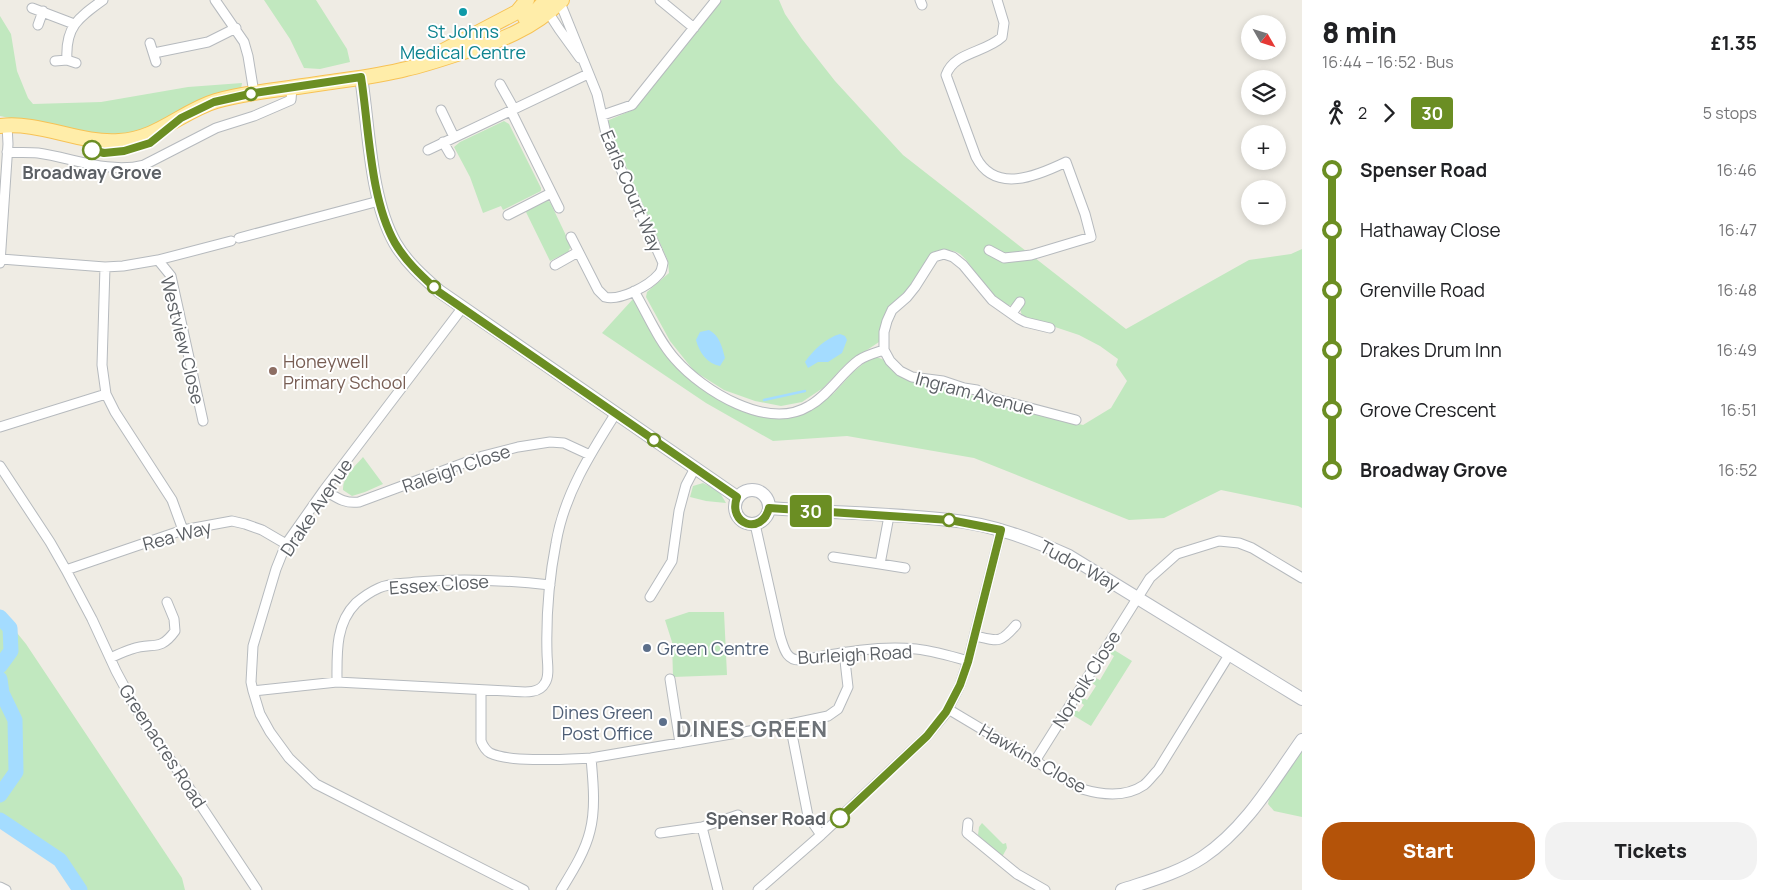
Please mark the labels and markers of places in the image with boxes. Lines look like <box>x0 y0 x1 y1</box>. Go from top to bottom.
marker: St Johns Medical Centre <box>457 6 469 18</box>
place label: St Johns Medical Centre <box>400 19 526 64</box>
unlabelled marker <box>244 87 258 101</box>
marker: Broadway Grove <box>82 140 102 160</box>
place label: Broadway Grove <box>22 160 162 184</box>
unlabelled marker <box>427 280 441 294</box>
place label: Honeywell Primary School <box>283 349 407 394</box>
marker: Honeywell Primary School <box>267 365 279 377</box>
unlabelled marker <box>647 433 661 447</box>
unlabelled marker <box>942 513 956 527</box>
place label: Green Centre <box>657 636 769 660</box>
marker: Green Centre <box>641 642 653 654</box>
place label: Dines Green Post Office <box>552 700 653 745</box>
marker: Dines Green Post Office <box>657 716 669 728</box>
place label: Spenser Road <box>705 806 826 830</box>
marker: Spenser Road <box>830 808 850 828</box>

